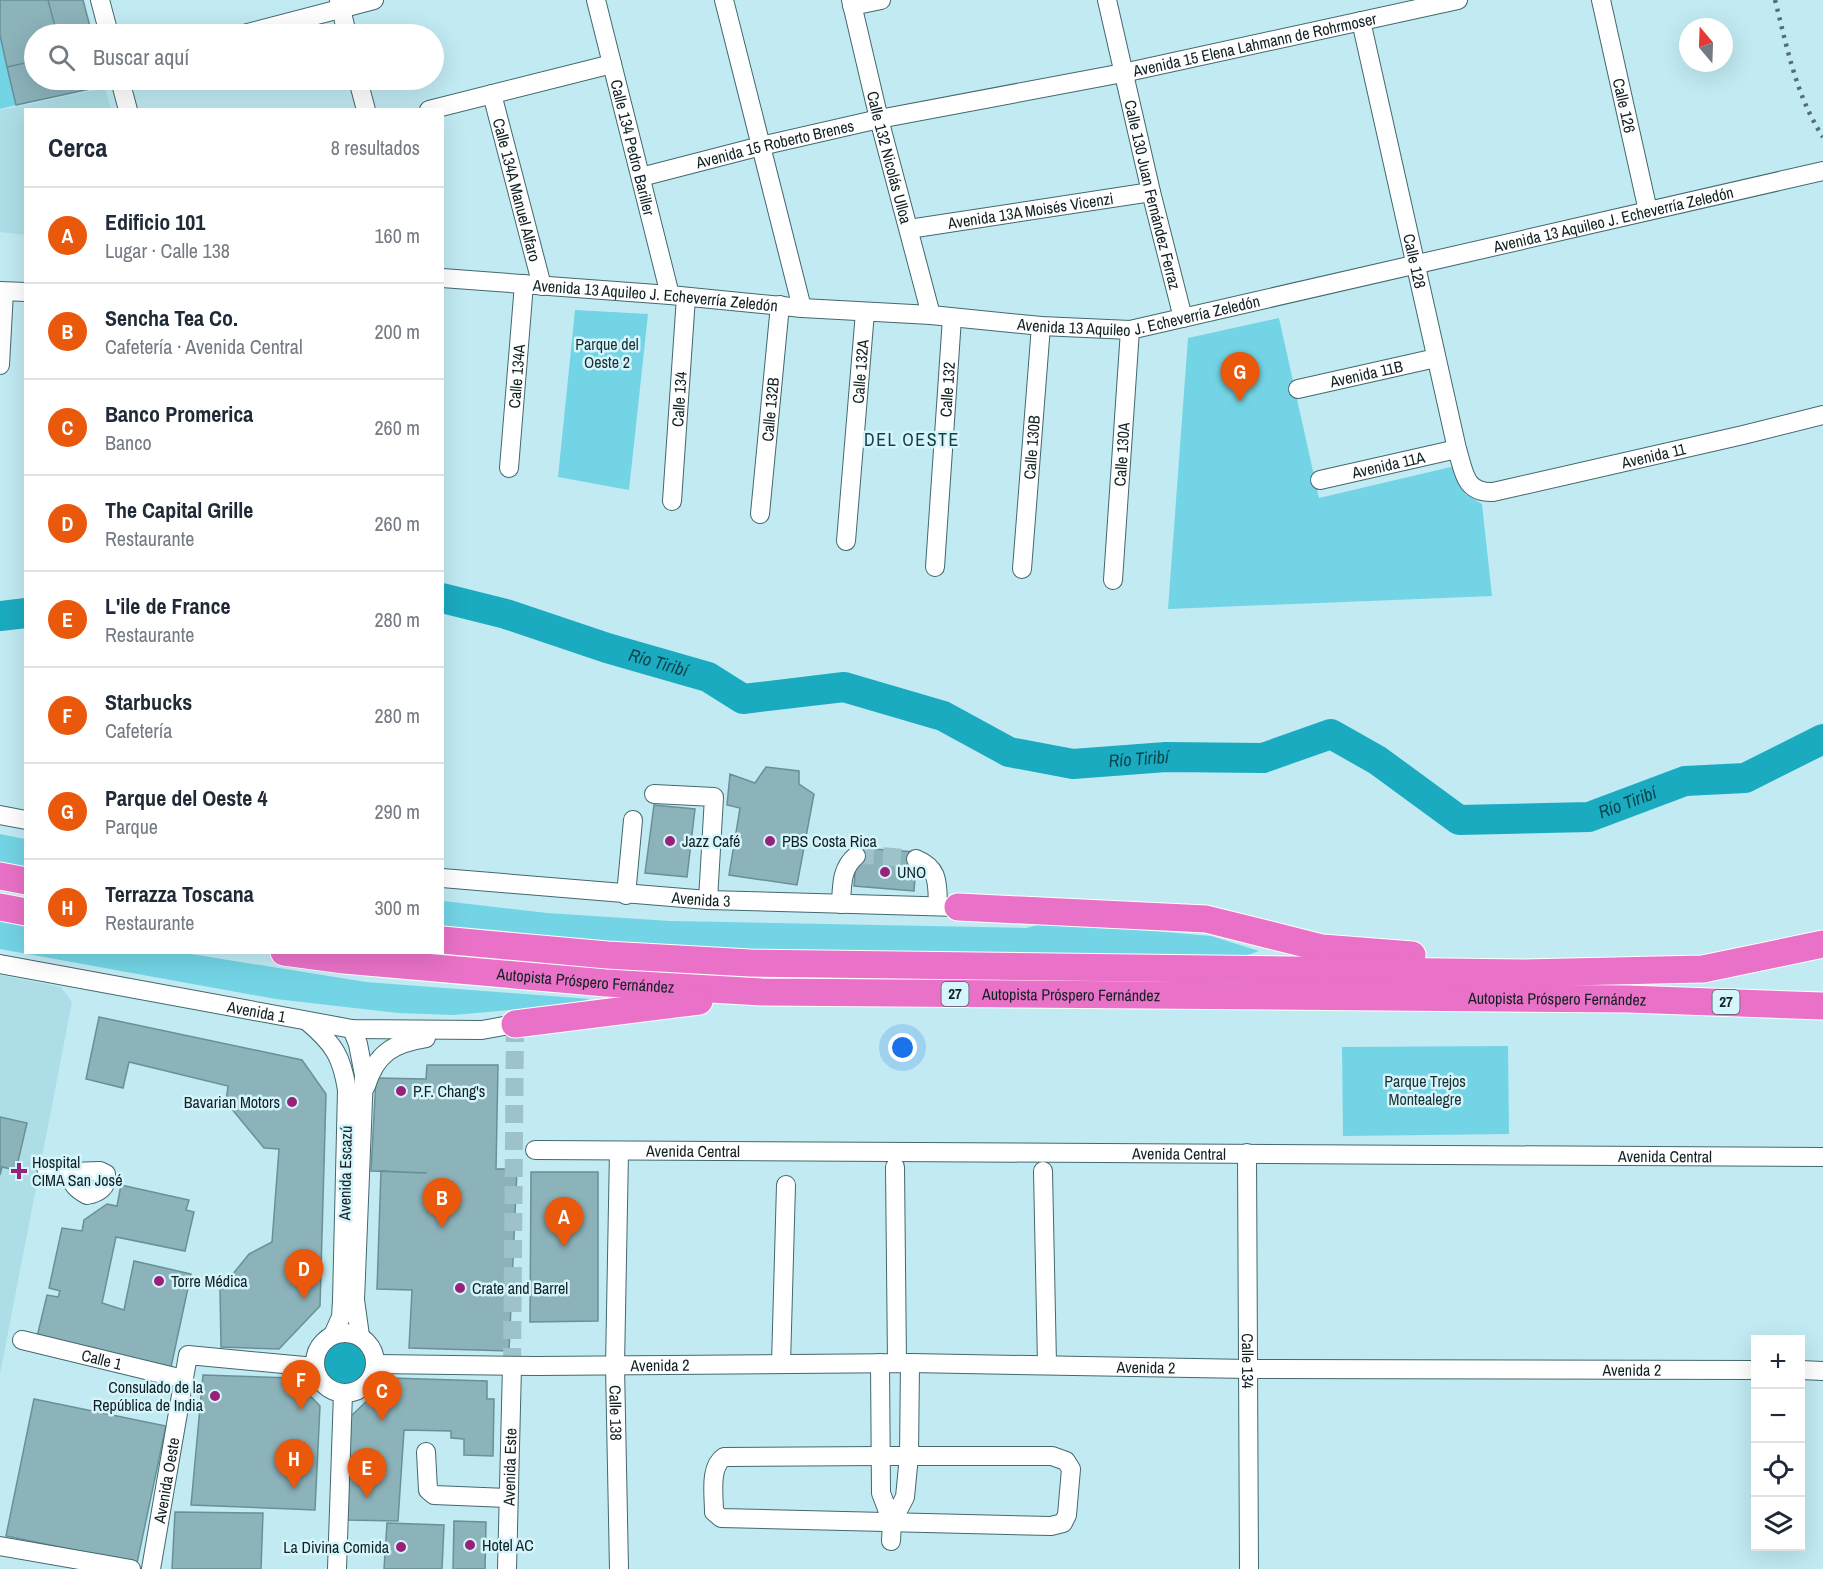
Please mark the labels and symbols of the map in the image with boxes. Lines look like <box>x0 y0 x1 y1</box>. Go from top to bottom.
street label: Avenida 15 Elena Lahmann de Rohrmoser <box>1130 7 1379 82</box>
north arrow <box>1679 18 1733 72</box>
street label: Calle 126 <box>1608 76 1641 135</box>
street label: Calle 134 Pedro Bariller <box>605 77 661 218</box>
street label: Calle 132 Nicolás Ulloa <box>862 89 918 227</box>
street label: Calle 130 Juan Fernández Ferraz <box>1119 98 1186 292</box>
street label: Avenida 15 Roberto Brenes <box>693 114 856 174</box>
street label: Calle 134A Manuel Alfaro <box>488 116 546 264</box>
street label: Avenida 13 Aquileo J. Echeverría Zeledón <box>1490 181 1736 258</box>
street label: Avenida 13A Moisés Vicenzi <box>945 187 1115 234</box>
street label: Calle 128 <box>1398 232 1432 291</box>
street label: Avenida 13 Aquileo J. Echeverría Zeledón <box>531 274 779 317</box>
street label: Avenida 13 Aquileo J. Echeverría Zeledón <box>1015 290 1262 341</box>
park label: Parque del Oeste 2 <box>575 333 639 373</box>
street label: Calle 132A <box>846 338 874 404</box>
street label: Calle 134A <box>503 343 530 409</box>
pin: G <box>1220 352 1260 402</box>
street label: Avenida 11B <box>1327 355 1405 393</box>
street label: Calle 132 <box>934 361 960 418</box>
street label: Calle 134 <box>666 371 692 428</box>
street label: Calle 132B <box>756 376 784 442</box>
street label: Calle 130B <box>1018 414 1045 480</box>
street label: Calle 130A <box>1108 421 1135 487</box>
district label: DEL OESTE <box>864 427 960 452</box>
street label: Avenida 11 <box>1618 437 1689 474</box>
street label: Avenida 11A <box>1349 446 1427 484</box>
water label: Río Tiribí <box>626 642 693 683</box>
water label: Río Tiribí <box>1108 744 1171 773</box>
water label: Río Tiribí <box>1594 779 1662 824</box>
place label: Jazz Café <box>682 830 740 852</box>
place label: PBS Costa Rica <box>782 830 878 852</box>
marker: Jazz Café <box>663 834 677 848</box>
marker: PBS Costa Rica <box>763 834 777 848</box>
place label: UNO <box>897 861 926 883</box>
marker: UNO <box>878 865 892 879</box>
street label: Avenida 3 <box>670 886 731 912</box>
street label: Autopista Próspero Fernández <box>495 962 676 998</box>
road number: 27 <box>942 982 968 1006</box>
street label: Autopista Próspero Fernández <box>981 983 1161 1006</box>
street label: Autopista Próspero Fernández <box>1467 987 1647 1011</box>
road number: 27 <box>1712 990 1740 1014</box>
street label: Avenida 1 <box>225 995 288 1028</box>
your location <box>888 1033 917 1062</box>
park label: Parque Trejos Montealegre <box>1384 1070 1466 1110</box>
place label: P.F. Chang's <box>413 1080 485 1102</box>
marker: P.F. Chang's <box>394 1084 408 1098</box>
place label: Bavarian Motors <box>184 1091 280 1113</box>
marker: Bavarian Motors <box>285 1095 299 1109</box>
street label: Avenida Escazú <box>333 1126 357 1221</box>
street label: Avenida Central <box>645 1140 740 1162</box>
street label: Avenida Central <box>1131 1142 1226 1165</box>
street label: Avenida Central <box>1617 1145 1712 1167</box>
place label: Hospital CIMA San José <box>32 1151 122 1191</box>
marker: Hospital CIMA San José <box>10 1162 28 1180</box>
pin: B <box>422 1178 462 1228</box>
pin: A <box>544 1198 584 1247</box>
pin: D <box>284 1250 324 1299</box>
place label: Torre Médica <box>171 1270 248 1292</box>
marker: Torre Médica <box>152 1274 166 1288</box>
place label: Crate and Barrel <box>472 1277 568 1299</box>
marker: Crate and Barrel <box>453 1281 467 1295</box>
street label: Calle 134 <box>1237 1333 1259 1389</box>
street label: Calle 1 <box>79 1344 125 1375</box>
street label: Avenida 2 <box>629 1354 690 1376</box>
street label: Avenida 2 <box>1115 1356 1176 1379</box>
street label: Avenida 2 <box>1601 1359 1661 1381</box>
pin: F <box>282 1360 320 1410</box>
pin: C <box>362 1372 401 1421</box>
place label: Consulado de la República de India <box>93 1376 204 1416</box>
street label: Calle 138 <box>604 1385 627 1441</box>
marker: Consulado de la República de India <box>208 1389 222 1403</box>
street label: Avenida Este <box>498 1428 521 1507</box>
street label: Avenida Oeste <box>148 1436 185 1526</box>
pin: H <box>274 1440 314 1489</box>
pin: E <box>348 1448 386 1498</box>
place label: Hotel AC <box>482 1534 534 1556</box>
place label: La Divina Comida <box>283 1536 390 1558</box>
marker: Hotel AC <box>463 1538 477 1552</box>
marker: La Divina Comida <box>394 1540 408 1554</box>

